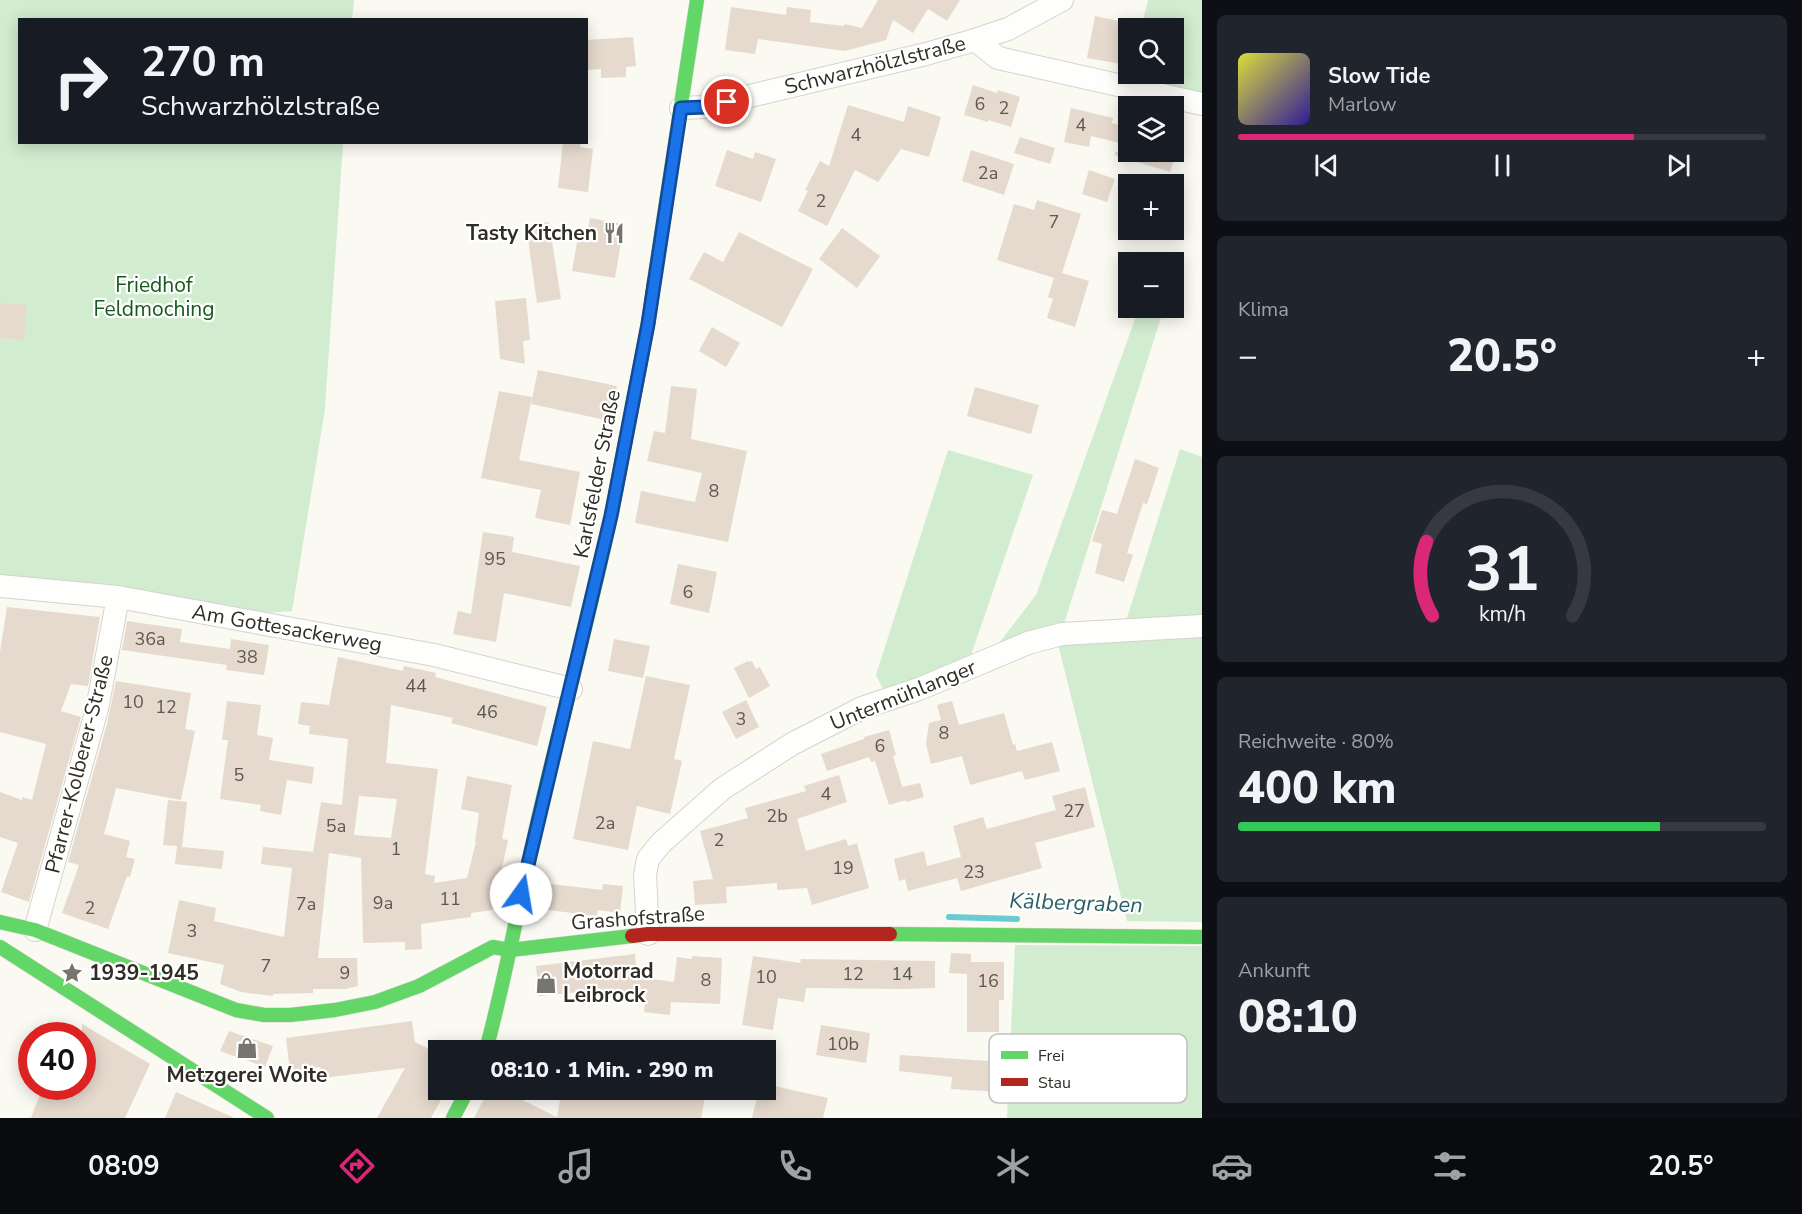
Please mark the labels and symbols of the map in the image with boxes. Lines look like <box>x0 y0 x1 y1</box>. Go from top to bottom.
street label: Schwarzhölzlstraße <box>781 29 969 101</box>
pin <box>701 76 752 127</box>
house number: 6 <box>975 92 985 116</box>
house number: 2 <box>999 96 1009 120</box>
house number: 4 <box>1076 113 1087 137</box>
house number: 4 <box>851 123 862 147</box>
house number: 2a <box>978 161 998 185</box>
house number: 2 <box>816 189 826 213</box>
house number: 7 <box>1049 210 1059 234</box>
place label: Tasty Kitchen <box>466 219 597 247</box>
restaurant icon: Tasty Kitchen <box>602 221 626 245</box>
park label: Friedhof Feldmoching <box>93 271 215 323</box>
street label: Karlsfelder Straße <box>567 387 627 561</box>
house number: 8 <box>709 479 719 503</box>
house number: 95 <box>484 547 506 571</box>
house number: 6 <box>683 580 693 604</box>
street label: Am Gottesackerweg <box>190 598 384 658</box>
house number: 36a <box>134 627 166 651</box>
house number: 38 <box>236 645 258 669</box>
street label: Pfarrer-Kolberer-Straße <box>38 652 120 876</box>
street label: Untermühlanger <box>826 653 981 737</box>
house number: 44 <box>405 674 427 698</box>
house number: 10 <box>122 690 144 714</box>
house number: 12 <box>155 695 177 719</box>
house number: 46 <box>476 700 498 724</box>
house number: 3 <box>736 707 746 731</box>
house number: 8 <box>939 721 949 745</box>
house number: 6 <box>875 734 885 758</box>
house number: 5 <box>234 763 244 787</box>
house number: 4 <box>821 782 832 806</box>
house number: 27 <box>1063 799 1085 823</box>
house number: 2b <box>766 804 788 828</box>
house number: 2a <box>595 811 615 835</box>
house number: 5a <box>326 814 346 838</box>
house number: 2 <box>714 828 724 852</box>
house number: 1 <box>391 837 401 861</box>
house number: 19 <box>832 856 854 880</box>
house number: 23 <box>963 860 985 884</box>
position arrow <box>489 862 553 926</box>
water label: Kälbergraben <box>1009 886 1143 920</box>
house number: 11 <box>439 887 461 911</box>
house number: 9a <box>373 891 393 915</box>
house number: 7a <box>296 892 316 916</box>
house number: 2 <box>85 896 95 920</box>
street label: Grashofstraße <box>570 899 706 937</box>
house number: 3 <box>187 919 197 943</box>
house number: 7 <box>261 954 271 978</box>
place label: Motorrad Leibrock <box>563 957 654 1009</box>
place label: 1939-1945 <box>89 959 199 987</box>
place icon: 1939-1945 <box>60 961 84 985</box>
house number: 9 <box>340 961 350 985</box>
house number: 12 <box>842 962 864 986</box>
house number: 14 <box>891 962 913 986</box>
house number: 10 <box>755 965 777 989</box>
house number: 8 <box>701 968 711 992</box>
house number: 16 <box>977 969 999 993</box>
shop icon: Motorrad Leibrock <box>534 971 558 995</box>
speed limit sign: 40 <box>18 1022 96 1100</box>
house number: 10b <box>827 1032 859 1056</box>
legend <box>989 1034 1187 1103</box>
shop icon: Metzgerei Woite <box>235 1036 259 1060</box>
text: Frei <box>1038 1045 1064 1067</box>
place label: Metzgerei Woite <box>167 1061 327 1089</box>
text: Stau <box>1038 1072 1071 1094</box>

